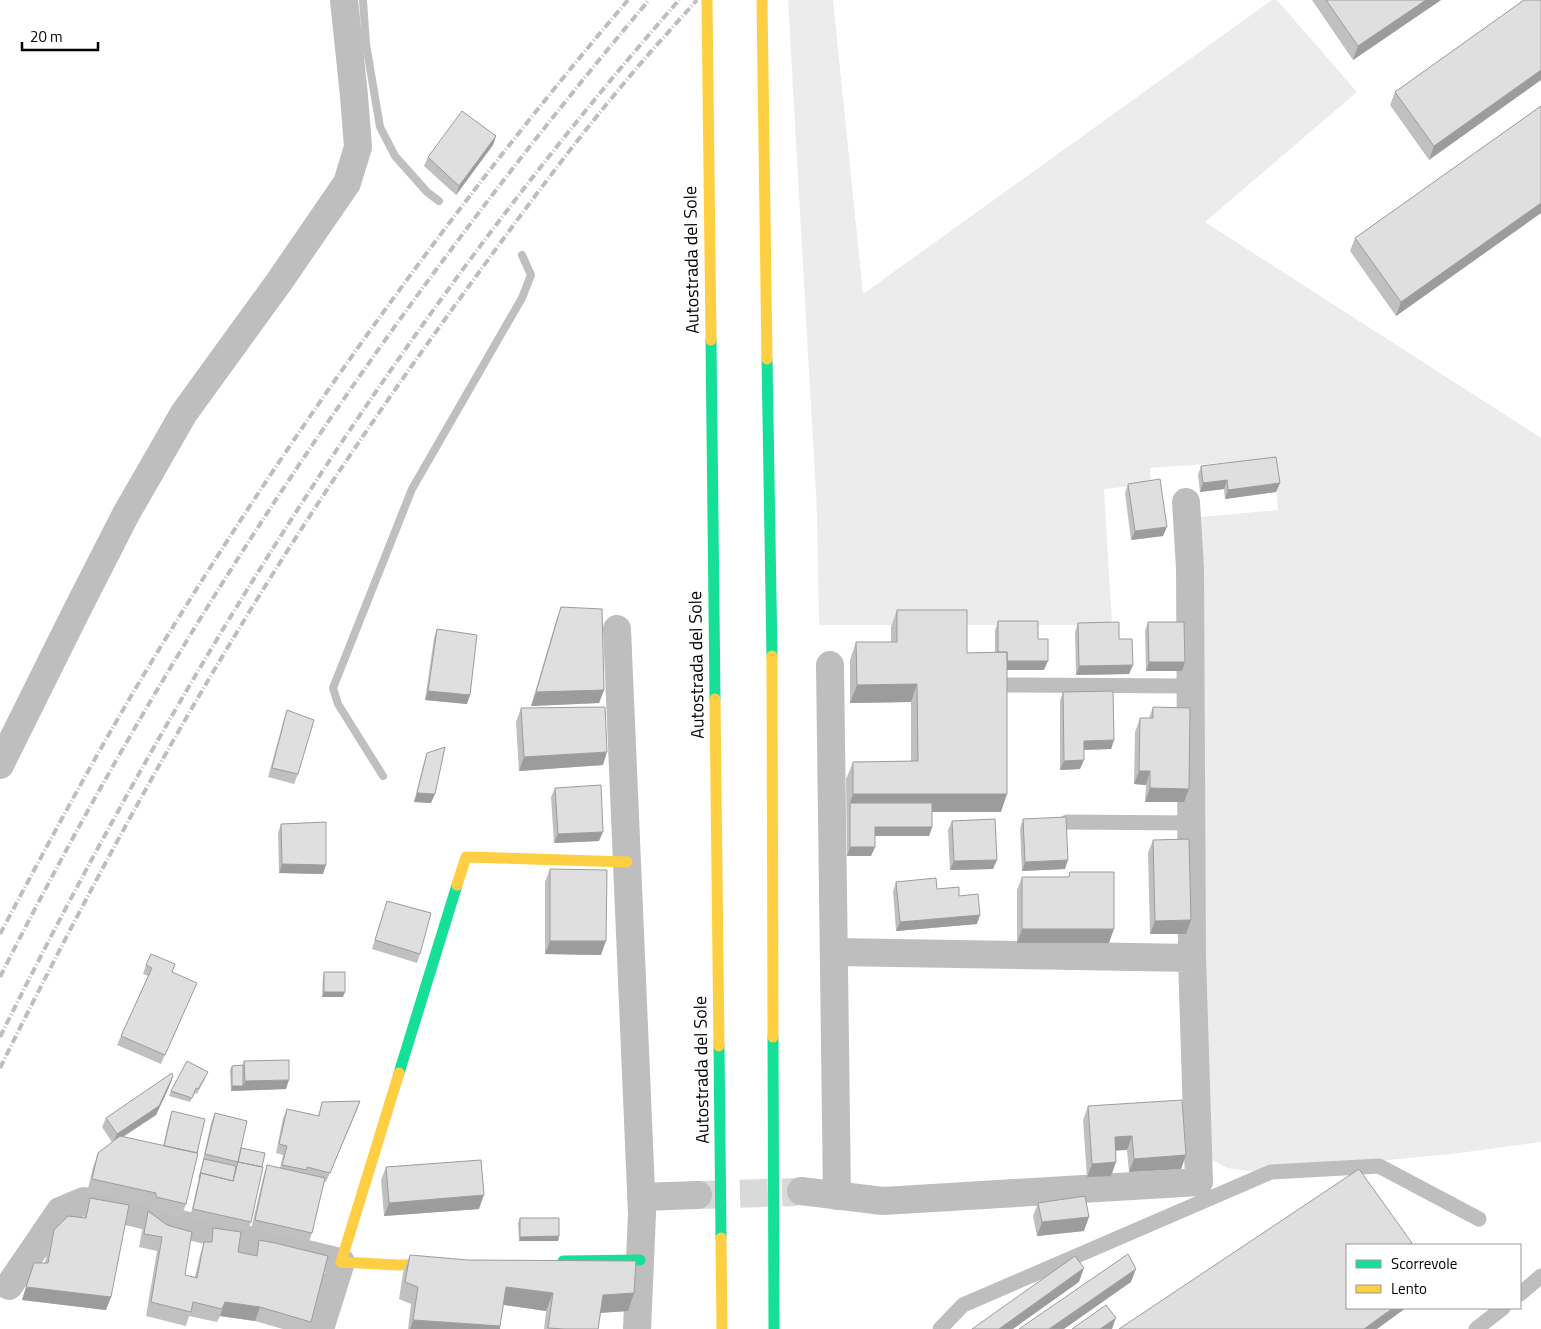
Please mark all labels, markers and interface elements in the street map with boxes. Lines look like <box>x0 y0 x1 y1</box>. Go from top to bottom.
scale bar <box>22 20 99 52</box>
text: 20 m <box>30 25 63 48</box>
street label: Autostrada del Sole <box>676 186 706 334</box>
street label: Autostrada del Sole <box>681 591 711 739</box>
street label: Autostrada del Sole <box>686 996 716 1144</box>
legend <box>1346 1244 1521 1309</box>
text: Scorrevole <box>1391 1252 1457 1275</box>
text: Lento <box>1391 1277 1427 1300</box>

